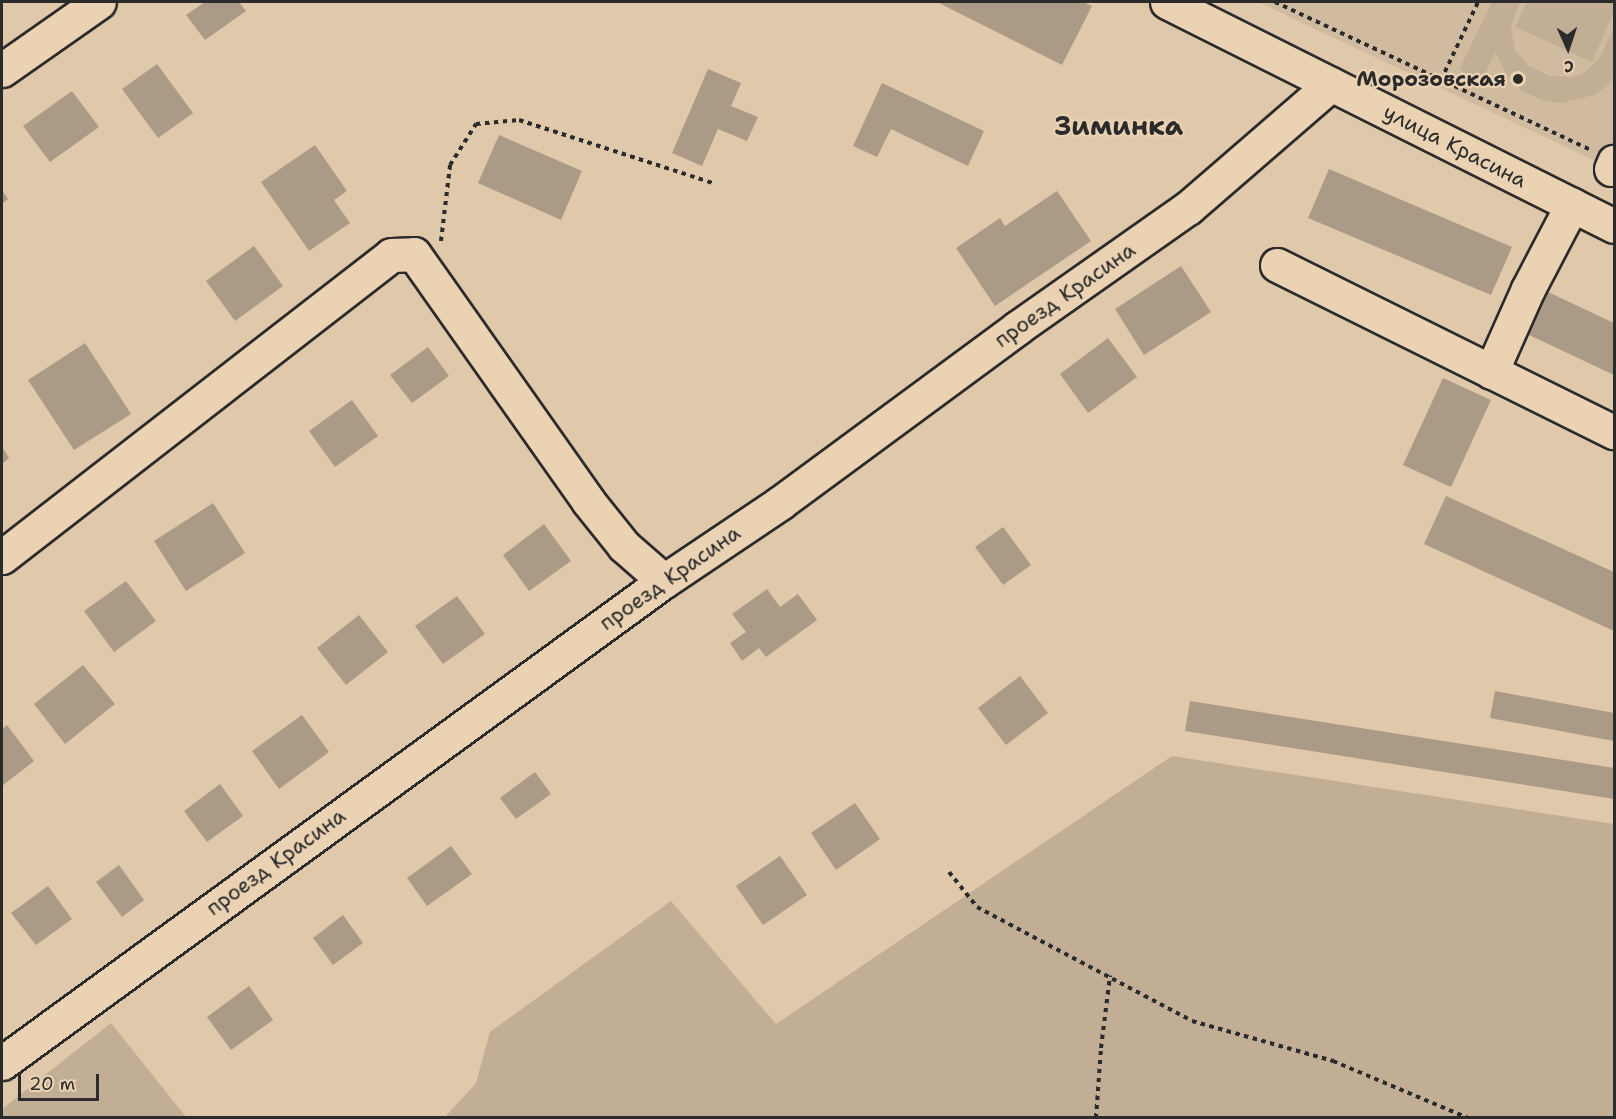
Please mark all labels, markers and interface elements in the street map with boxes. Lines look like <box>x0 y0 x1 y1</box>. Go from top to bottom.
north arrow <box>1538 18 1598 78</box>
text: С <box>1564 56 1574 77</box>
place label: Морозовская <box>1356 66 1506 92</box>
marker: Морозовская <box>1511 72 1525 86</box>
street label: улица Красина <box>1379 99 1531 193</box>
district label: Зиминка <box>1055 110 1183 142</box>
street label: проезд Красина <box>990 237 1140 353</box>
street label: проезд Красина <box>595 520 745 636</box>
street label: проезд Красина <box>201 803 351 921</box>
scale bar <box>21 1062 102 1100</box>
text: 20 m <box>29 1072 75 1096</box>

